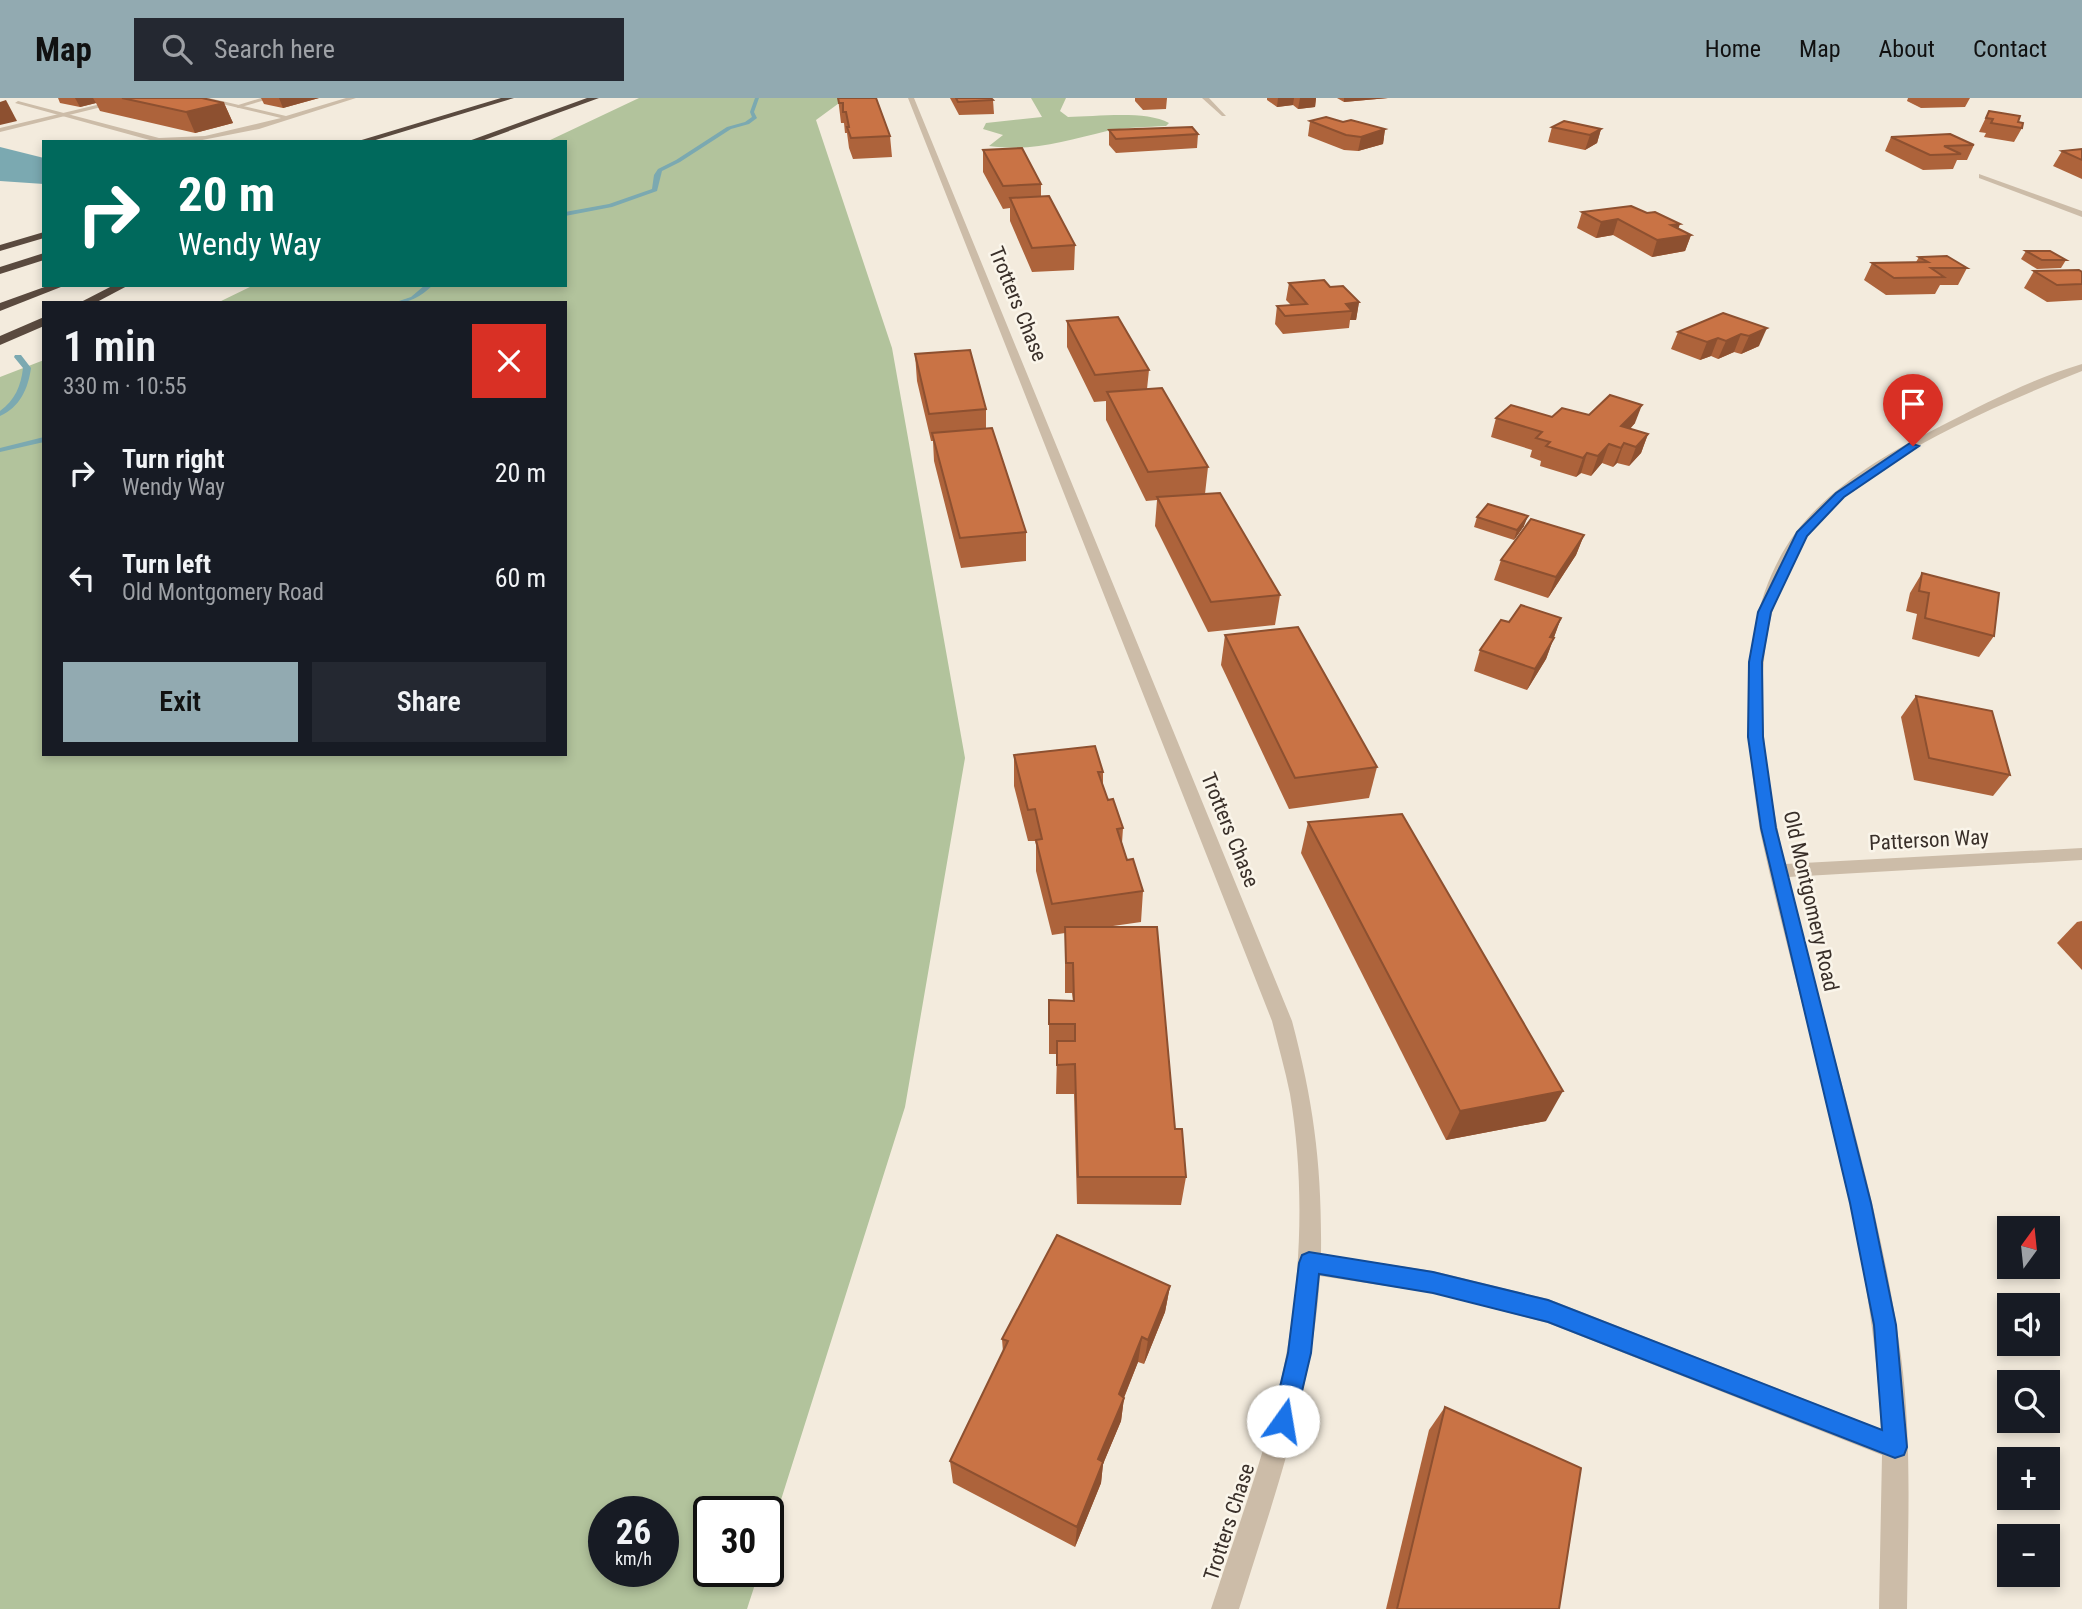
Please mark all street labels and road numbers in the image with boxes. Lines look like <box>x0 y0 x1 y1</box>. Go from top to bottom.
street label: Trotters Chase <box>984 243 1052 365</box>
street label: Trotters Chase <box>1196 769 1264 891</box>
street label: Old Montgomery Road <box>1779 808 1843 994</box>
street label: Patterson Way <box>1869 825 1990 855</box>
street label: Trotters Chase <box>1199 1460 1259 1583</box>

